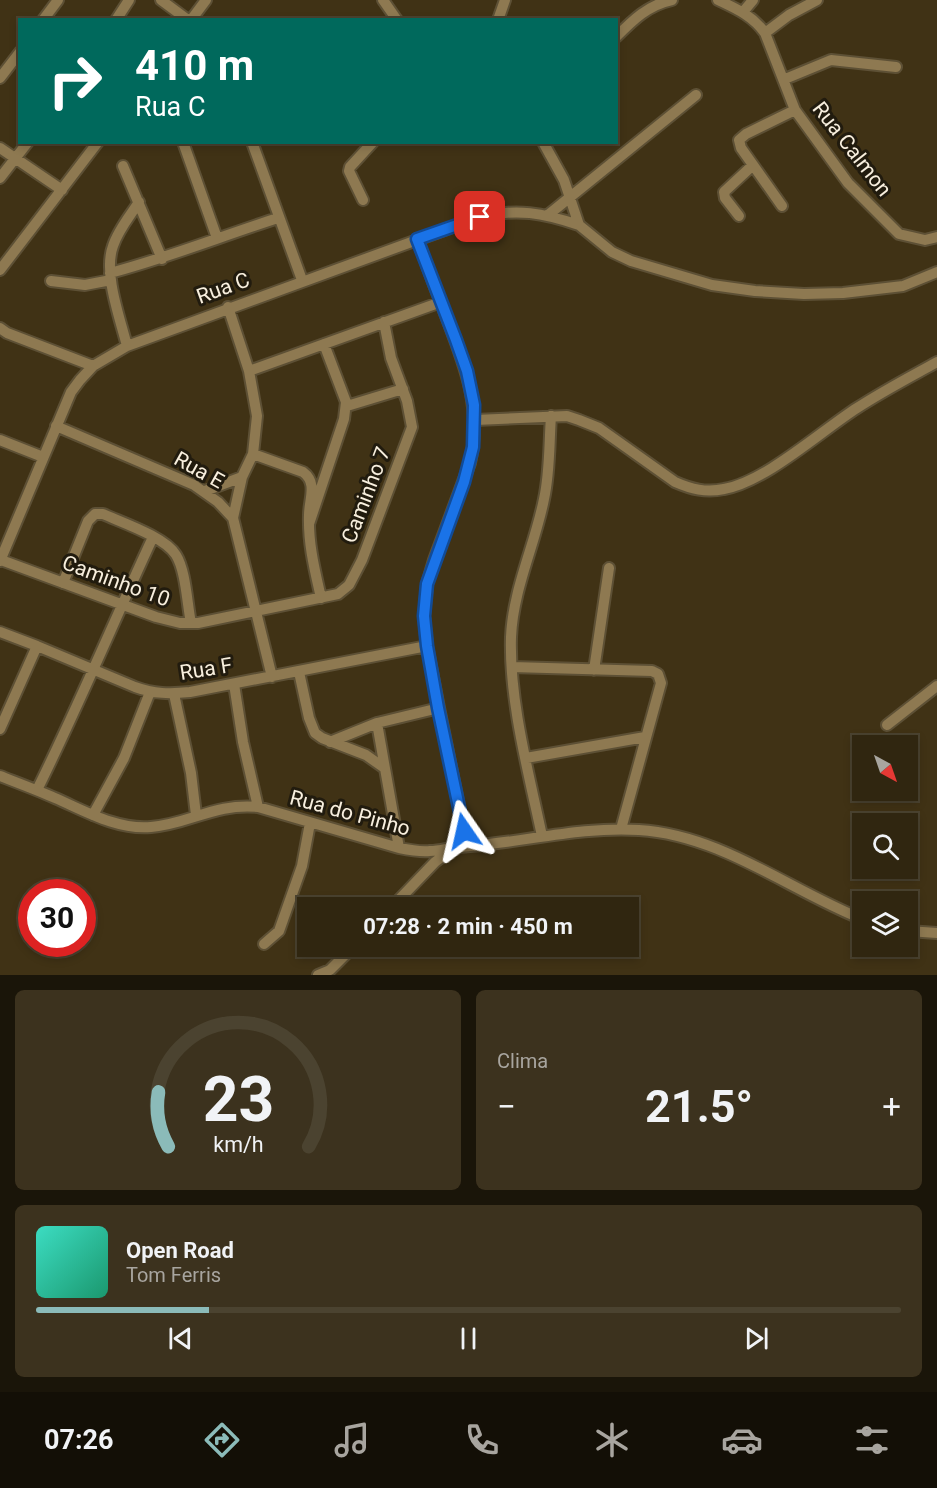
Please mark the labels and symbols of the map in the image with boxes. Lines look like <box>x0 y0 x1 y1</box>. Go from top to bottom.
street label: Rua Calmon <box>808 97 896 201</box>
pin <box>454 191 505 242</box>
street label: Rua C <box>193 267 253 309</box>
street label: Caminho 7 <box>337 444 395 546</box>
street label: Rua E <box>170 447 228 493</box>
street label: Caminho 10 <box>59 550 173 612</box>
street label: Rua F <box>178 653 234 685</box>
north arrow <box>852 735 918 801</box>
street label: Rua do Pinho <box>287 785 413 841</box>
position arrow <box>432 799 496 863</box>
speed limit sign: 30 <box>18 879 96 957</box>

